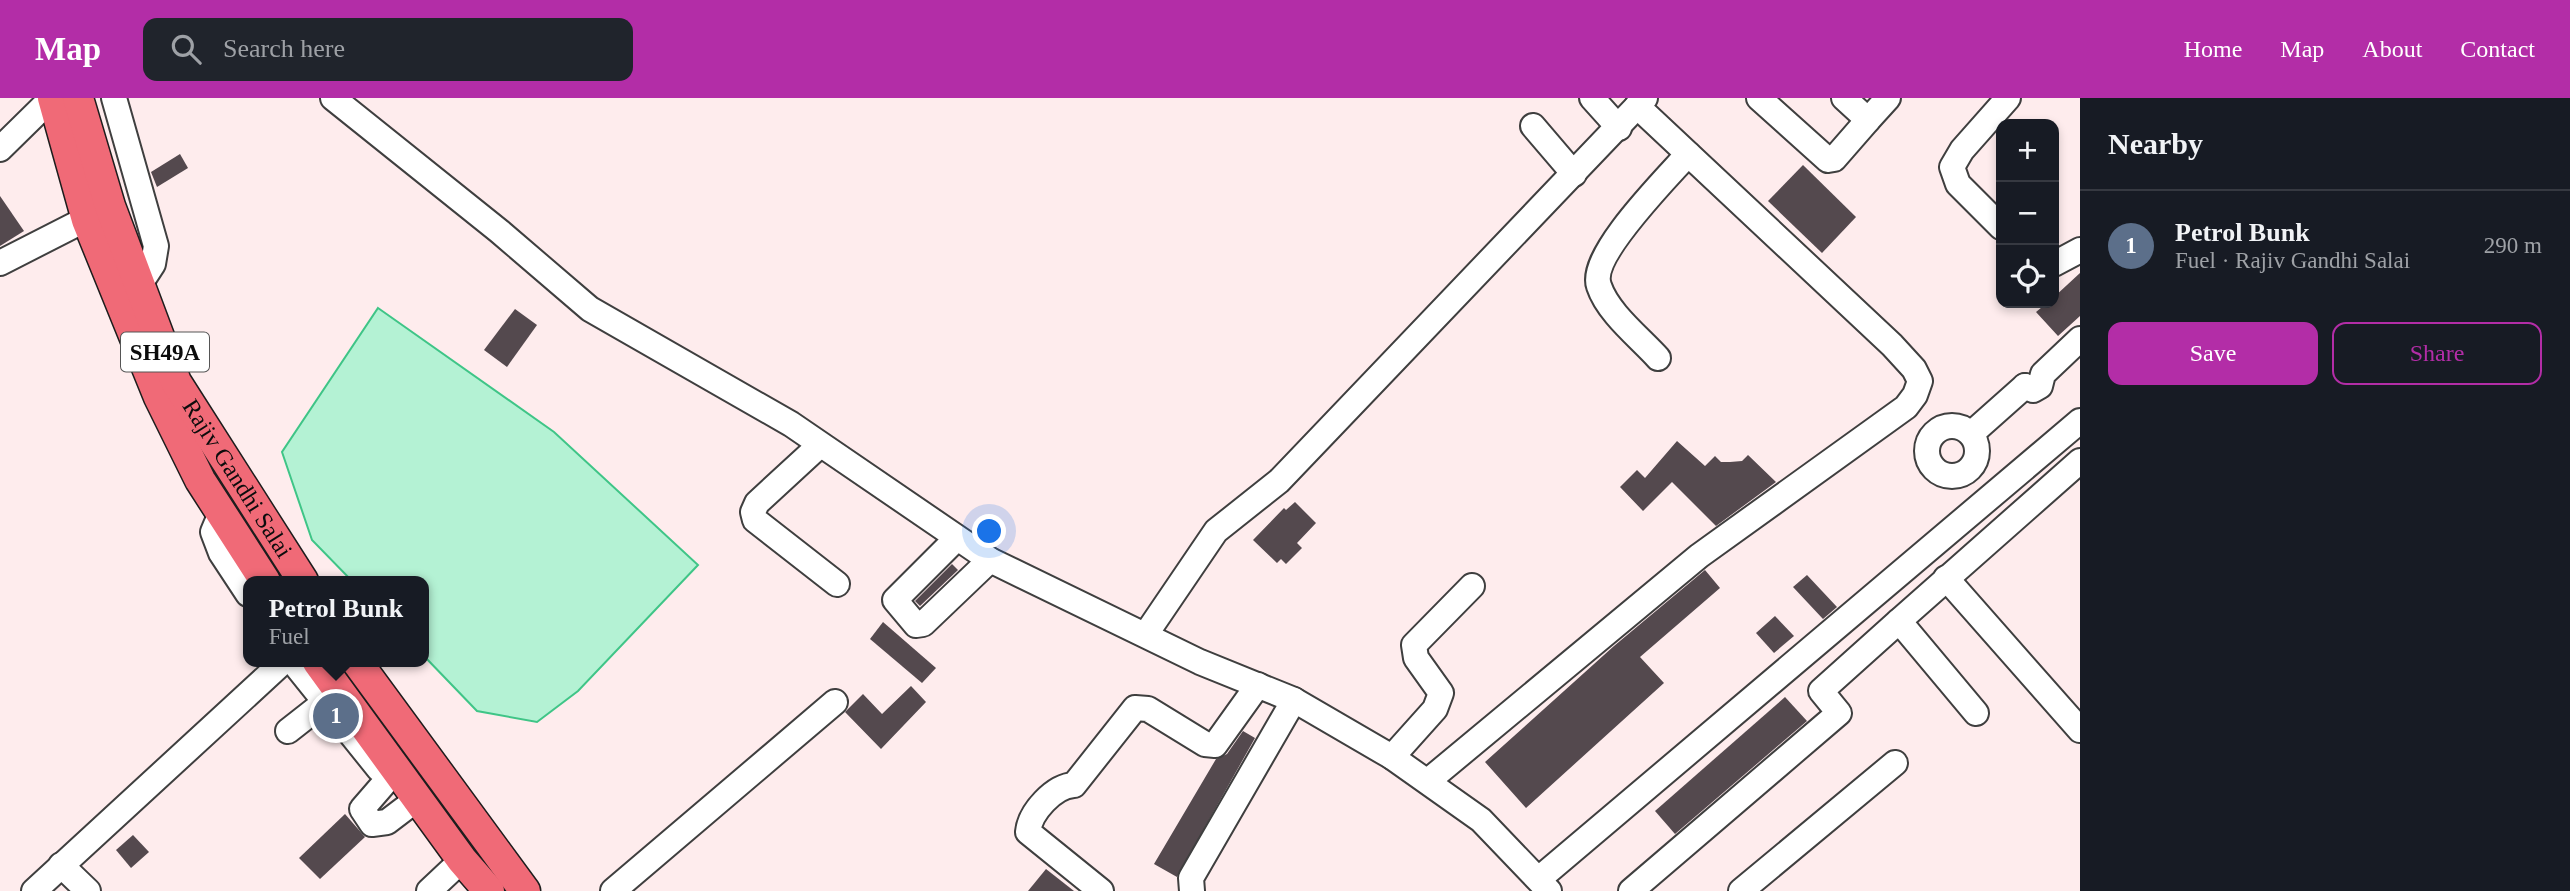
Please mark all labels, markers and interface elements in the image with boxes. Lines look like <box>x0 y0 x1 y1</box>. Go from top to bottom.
search box <box>143 18 633 81</box>
icon: search <box>167 30 205 68</box>
text: Map <box>35 31 101 67</box>
text: Search here <box>223 34 345 63</box>
text: Home <box>2184 36 2242 62</box>
text: Map <box>2280 36 2324 62</box>
text: About <box>2362 36 2422 62</box>
text: Contact <box>2460 36 2535 62</box>
map controls <box>1996 119 2059 308</box>
button: + <box>1996 119 2059 182</box>
text: Nearby <box>2108 127 2203 160</box>
button: − <box>1996 182 2059 245</box>
text: Petrol Bunk <box>2175 218 2310 247</box>
text: 1 <box>2125 233 2137 258</box>
text: 290 m <box>2484 233 2542 258</box>
button: locate <box>1996 245 2059 308</box>
text: Fuel · Rajiv Gandhi Salai <box>2175 248 2410 273</box>
button: Save <box>2108 322 2318 385</box>
button: Share <box>2332 322 2542 385</box>
road number: SH49A <box>121 332 209 372</box>
street label: Rajiv Gandhi Salai <box>177 394 298 563</box>
your location <box>972 514 1006 548</box>
popup <box>243 576 429 667</box>
text: Petrol Bunk <box>269 594 403 623</box>
text: Fuel <box>269 624 310 649</box>
pin: 1 <box>313 690 359 742</box>

